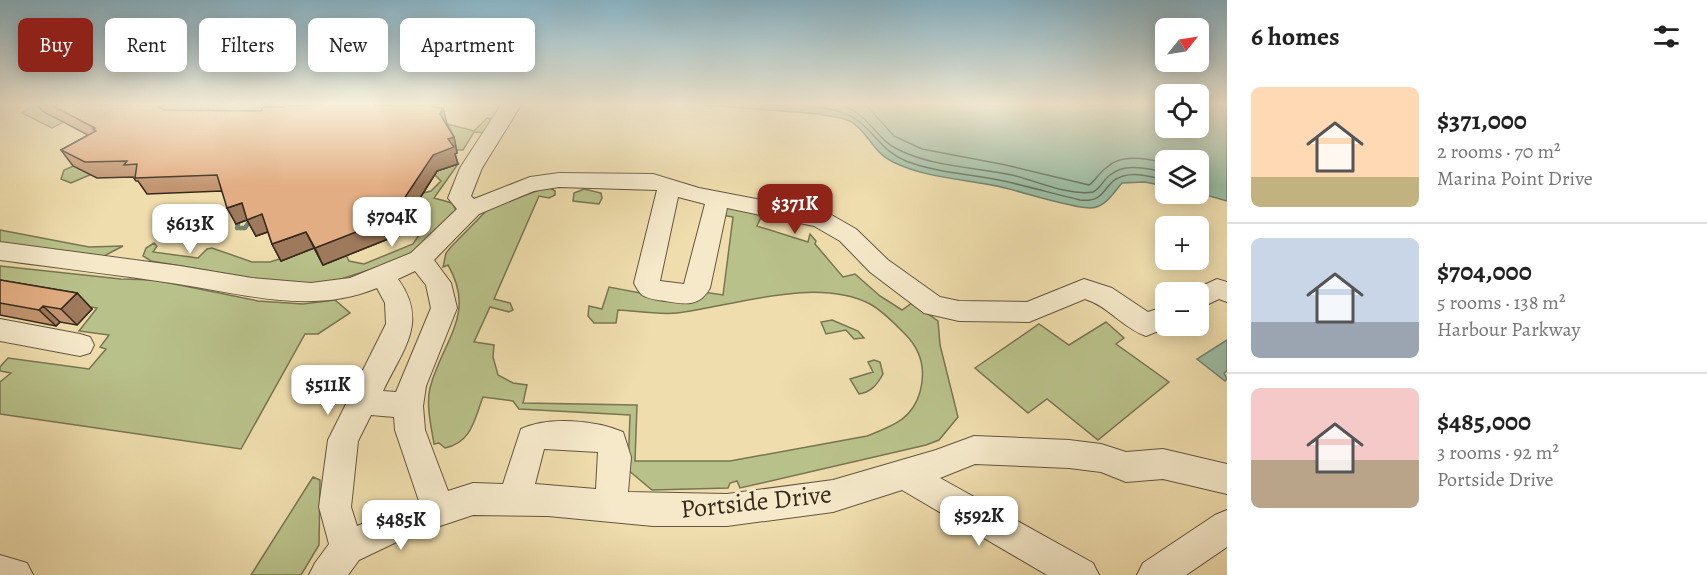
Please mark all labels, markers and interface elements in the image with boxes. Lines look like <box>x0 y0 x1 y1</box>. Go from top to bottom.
chip: Buy <box>18 18 93 72</box>
chip: Rent <box>105 18 187 72</box>
chip: Filters <box>199 18 296 72</box>
chip: New <box>308 18 388 72</box>
chip: Apartment <box>400 18 535 72</box>
north arrow <box>1155 18 1209 72</box>
map controls <box>1155 18 1209 336</box>
text: 6 homes <box>1251 19 1340 54</box>
icon: filters <box>1650 20 1683 53</box>
button: locate <box>1155 84 1209 138</box>
text: $371,000 <box>1437 103 1527 138</box>
icon: home <box>1299 111 1371 183</box>
text: 2 rooms · 70 m² <box>1437 138 1561 165</box>
button: layers <box>1155 150 1209 204</box>
text: Marina Point Drive <box>1437 165 1593 192</box>
pin: $371K <box>753 184 837 235</box>
text: $371K <box>772 190 818 217</box>
pin: $704K <box>350 197 434 248</box>
text: $704K <box>367 203 417 230</box>
pin: $613K <box>148 204 232 255</box>
text: $613K <box>166 210 214 237</box>
button: + <box>1155 216 1209 270</box>
text: $704,000 <box>1437 254 1532 289</box>
icon: home <box>1299 262 1371 334</box>
button: − <box>1155 282 1209 336</box>
text: 5 rooms · 138 m² <box>1437 289 1566 316</box>
text: Harbour Parkway <box>1437 316 1580 343</box>
pin: $511K <box>286 365 370 416</box>
text: $511K <box>305 371 351 398</box>
text: $485,000 <box>1437 404 1531 439</box>
icon: home <box>1299 412 1371 484</box>
text: 3 rooms · 92 m² <box>1437 439 1559 466</box>
text: Portside Drive <box>1437 466 1554 493</box>
street label: Portside Drive <box>679 476 833 527</box>
pin: $592K <box>937 496 1021 547</box>
pin: $485K <box>359 500 443 551</box>
text: $592K <box>954 502 1004 529</box>
text: $485K <box>376 506 426 533</box>

